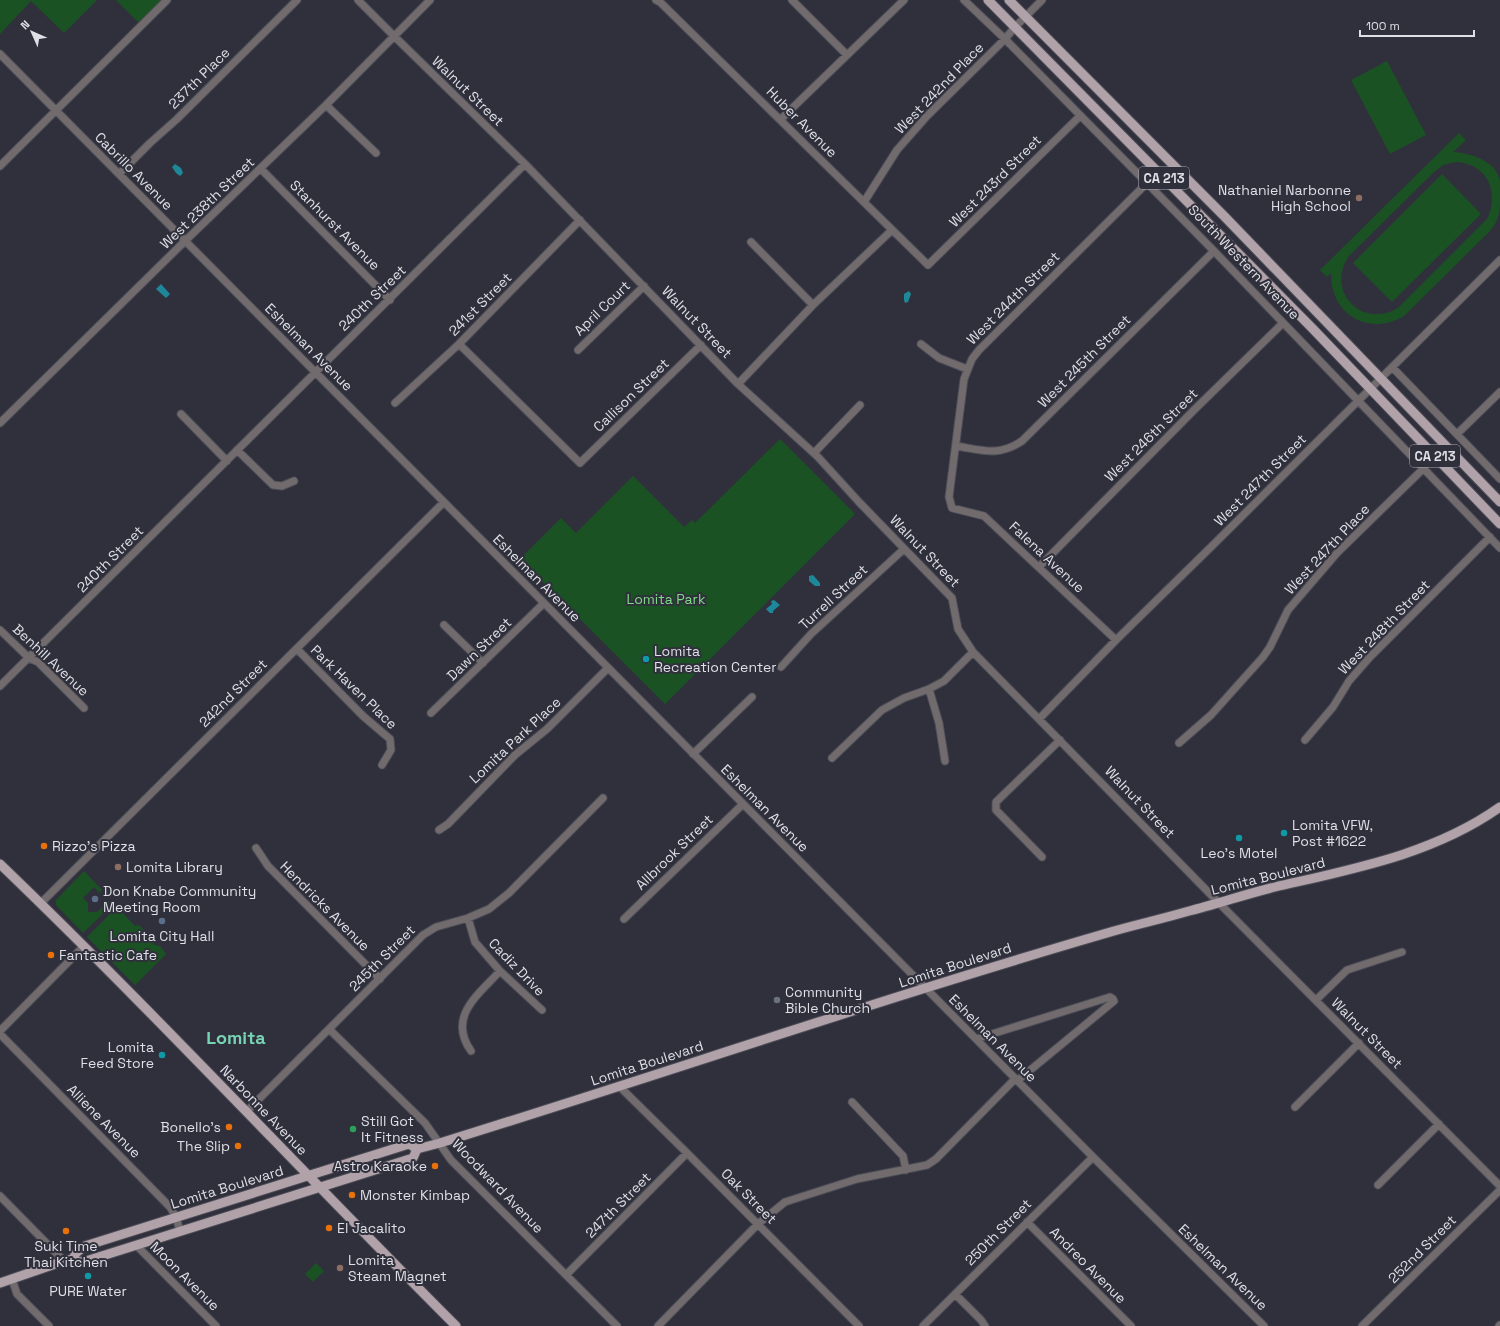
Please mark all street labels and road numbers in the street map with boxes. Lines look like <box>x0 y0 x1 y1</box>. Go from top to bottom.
street label: West 242nd Place <box>891 38 987 138</box>
street label: 237th Place <box>164 43 234 113</box>
street label: Walnut Street <box>428 52 508 130</box>
street label: Huber Avenue <box>763 83 841 161</box>
street label: Cabrillo Avenue <box>91 128 177 214</box>
street label: West 243rd Street <box>945 131 1045 231</box>
street label: West 238th Street <box>156 153 258 253</box>
road number: CA 213 <box>1139 167 1189 189</box>
street label: Stanhurst Avenue <box>286 176 384 274</box>
street label: South Western Avenue <box>1184 201 1304 323</box>
street label: West 244th Street <box>963 248 1063 348</box>
street label: 240th Street <box>334 261 410 335</box>
street label: 241st Street <box>445 269 515 339</box>
street label: April Court <box>570 277 634 339</box>
street label: Walnut Street <box>658 282 736 362</box>
street label: Eshelman Avenue <box>261 299 357 395</box>
street label: West 245th Street <box>1034 311 1134 411</box>
street label: Callison Street <box>589 354 673 436</box>
street label: West 246th Street <box>1101 385 1201 485</box>
street label: West 247th Street <box>1210 430 1310 530</box>
road number: CA 213 <box>1410 445 1460 467</box>
street label: West 247th Place <box>1281 500 1373 598</box>
street label: Walnut Street <box>886 511 964 591</box>
street label: Falena Avenue <box>1005 517 1089 597</box>
street label: 240th Street <box>73 522 147 596</box>
street label: Eshelman Avenue <box>489 530 585 626</box>
street label: Turrell Street <box>795 561 871 633</box>
street label: West 248th Street <box>1334 576 1434 678</box>
street label: Dawn Street <box>443 614 515 684</box>
street label: Benhill Avenue <box>9 620 93 700</box>
street label: Park Haven Place <box>307 641 401 733</box>
street label: 242nd Street <box>195 655 271 731</box>
street label: Lomita Park Place <box>465 693 565 787</box>
street label: Eshelman Avenue <box>717 760 813 856</box>
street label: Walnut Street <box>1101 762 1179 842</box>
street label: Allbrook Street <box>631 810 717 894</box>
street label: Lomita Boulevard <box>1209 853 1327 899</box>
street label: Hendricks Avenue <box>276 857 374 955</box>
street label: 245th Street <box>345 921 419 995</box>
street label: Cadiz Drive <box>485 934 549 1000</box>
street label: Lomita Boulevard <box>897 938 1013 992</box>
street label: Eshelman Avenue <box>945 990 1041 1086</box>
street label: Walnut Street <box>1328 994 1406 1072</box>
street label: Lomita Boulevard <box>589 1036 705 1090</box>
street label: Narbonne Avenue <box>216 1061 312 1159</box>
street label: Alliene Avenue <box>63 1080 145 1162</box>
street label: Woodward Avenue <box>448 1135 548 1237</box>
street label: Lomita Boulevard <box>168 1161 286 1213</box>
street label: Oak Street <box>717 1164 781 1228</box>
street label: 247th Street <box>581 1168 655 1242</box>
street label: 250th Street <box>961 1195 1035 1269</box>
street label: 252nd Street <box>1384 1211 1460 1287</box>
street label: Eshelman Avenue <box>1175 1220 1271 1314</box>
street label: Andreo Avenue <box>1046 1223 1130 1307</box>
street label: Moon Avenue <box>147 1238 223 1314</box>

